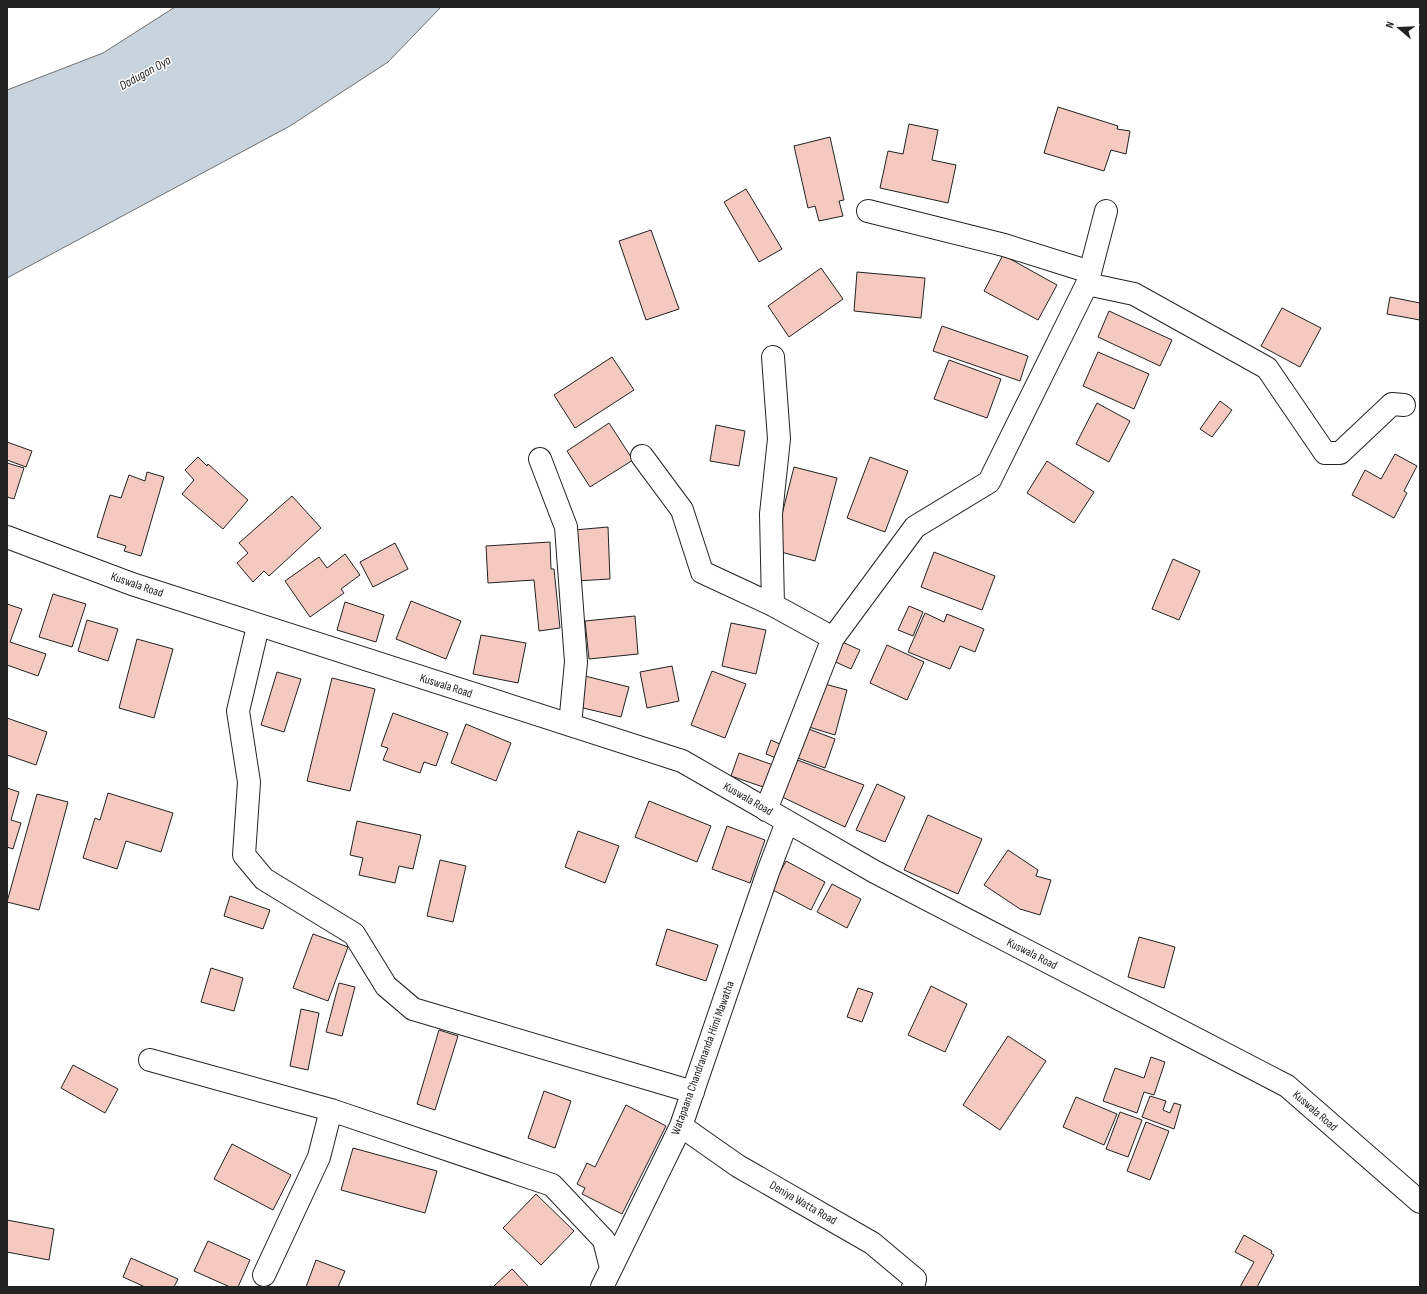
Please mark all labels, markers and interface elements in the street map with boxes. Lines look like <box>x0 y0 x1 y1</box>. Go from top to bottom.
north arrow <box>1379 8 1419 48</box>
text: N <box>1383 20 1397 30</box>
water label: Dadugan Oya <box>116 52 174 94</box>
street label: Kuswala Road <box>109 569 165 601</box>
street label: Kuswala Road <box>418 670 474 702</box>
street label: Kuswala Road <box>721 779 775 819</box>
street label: Kuswala Road <box>1004 935 1060 973</box>
street label: Watapaana Chandrananda Himi Mawatha <box>668 979 738 1137</box>
street label: Kuswala Road <box>1289 1087 1341 1135</box>
street label: Deniya Watta Road <box>767 1178 839 1228</box>

